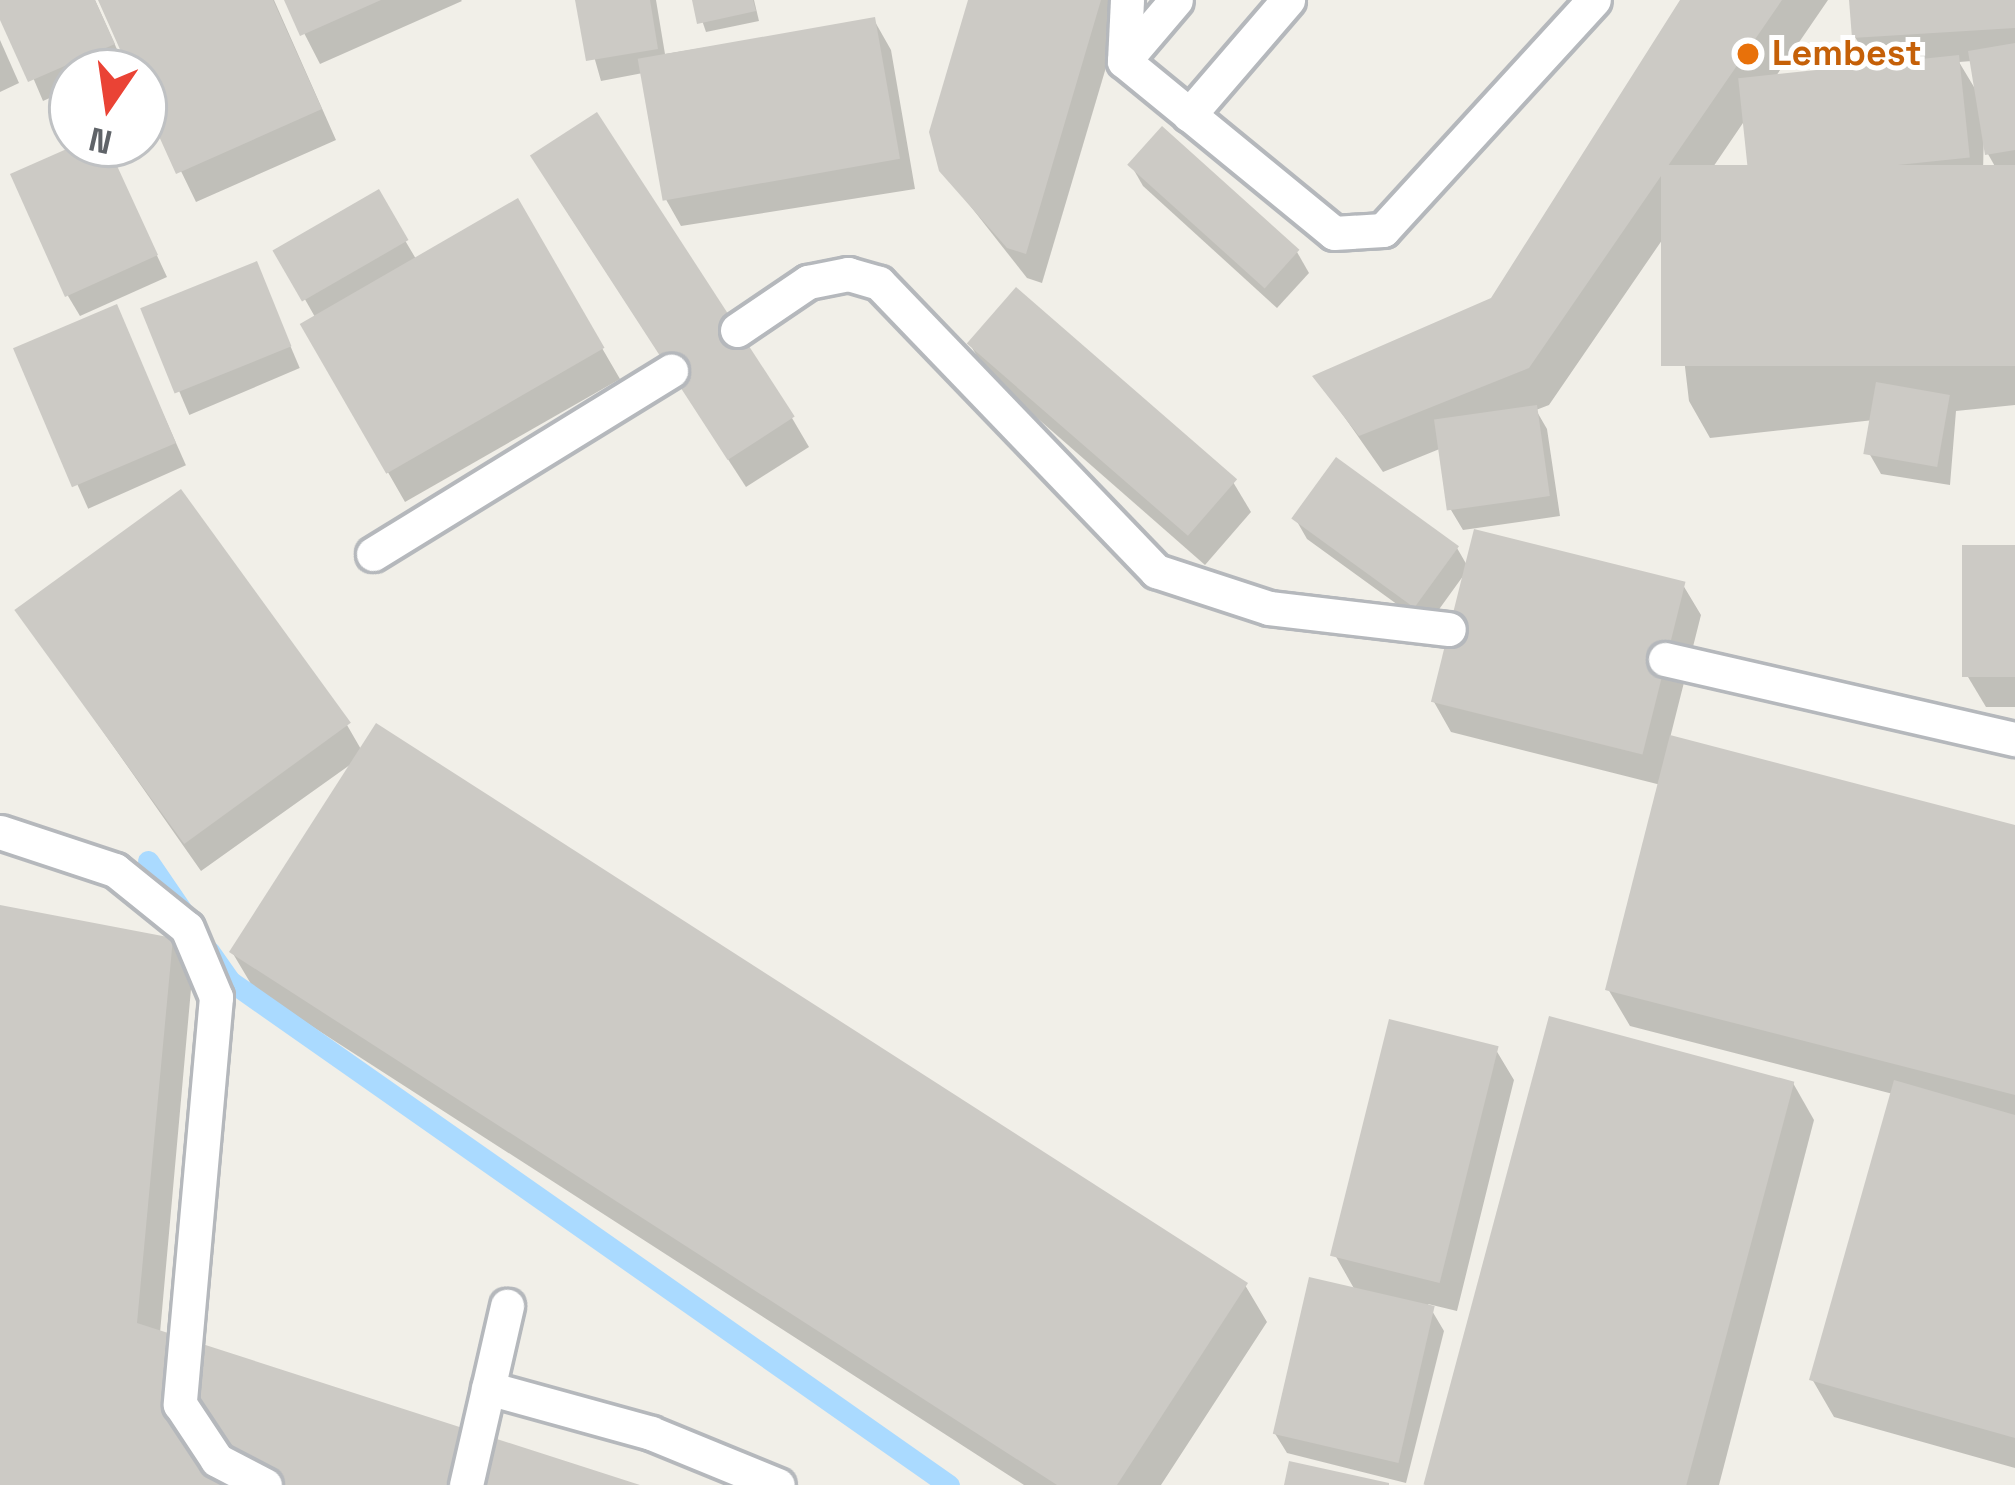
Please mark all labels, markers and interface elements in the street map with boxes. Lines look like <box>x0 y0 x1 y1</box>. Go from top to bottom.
place label: Lembest <box>1772 32 1922 76</box>
marker: Lembest <box>1735 41 1761 67</box>
north arrow <box>48 48 168 168</box>
text: N <box>85 117 116 163</box>

